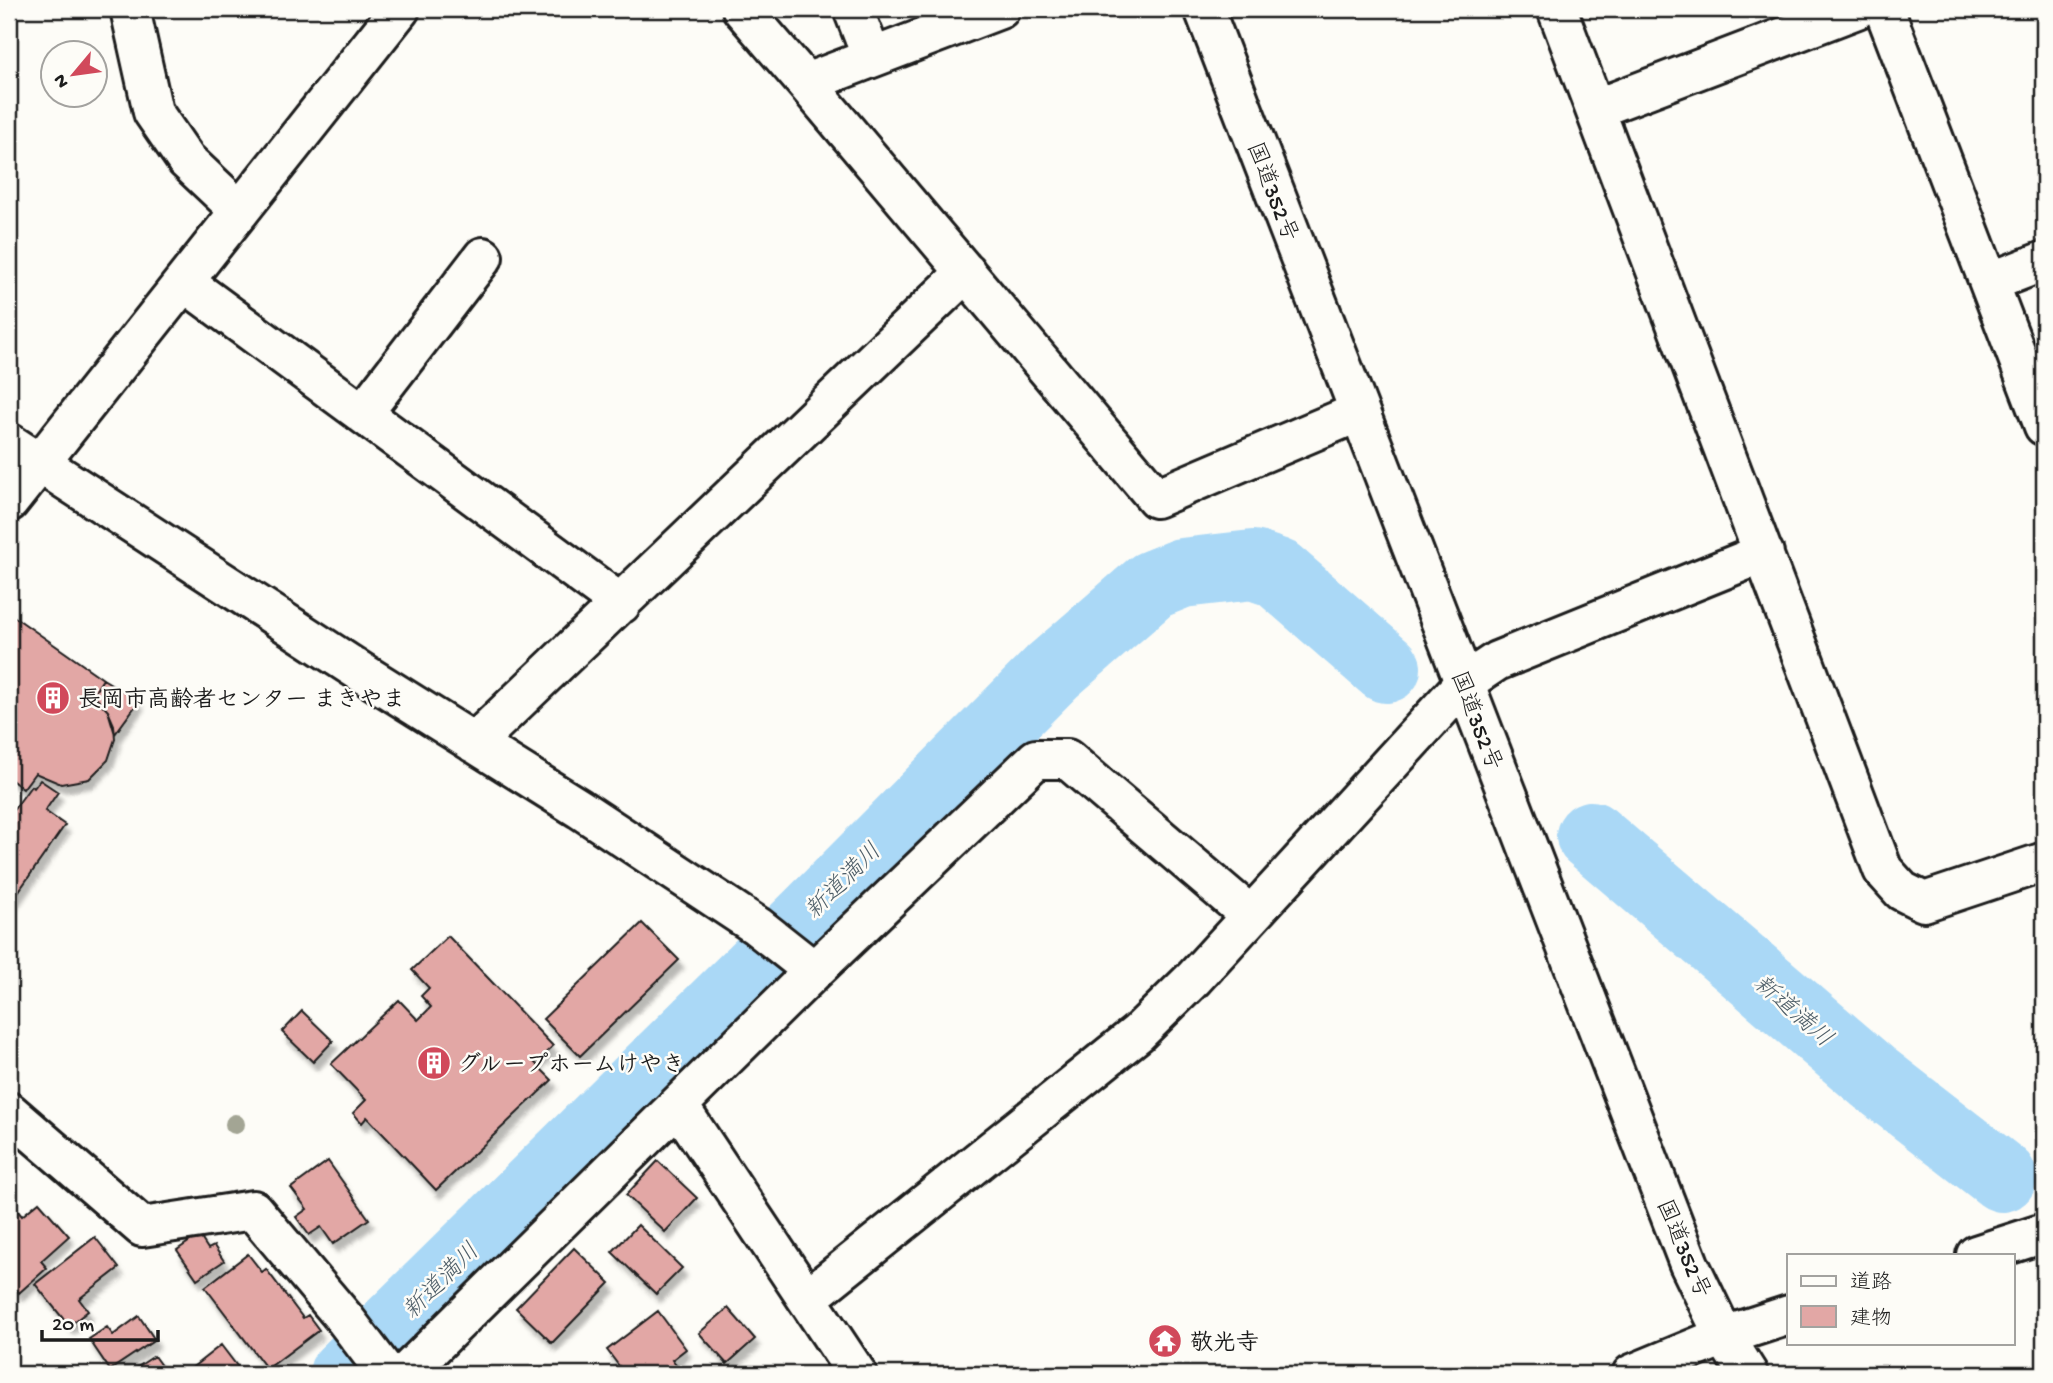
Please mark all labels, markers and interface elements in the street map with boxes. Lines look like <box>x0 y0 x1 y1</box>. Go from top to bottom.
north arrow <box>38 38 108 108</box>
text: N <box>49 70 75 92</box>
street label: 国道352号 <box>1239 138 1303 246</box>
street label: 国道352号 <box>1443 667 1507 775</box>
building icon: 長岡市高齢者センター まきやま <box>34 679 72 717</box>
place label: 長岡市高齢者センター まきやま <box>78 686 405 715</box>
water label: 新道満川 <box>800 838 889 927</box>
water label: 新道満川 <box>1746 969 1838 1055</box>
building icon: グループホームけやき <box>415 1044 453 1082</box>
place label: グループホームけやき <box>458 1052 685 1080</box>
street label: 国道352号 <box>1649 1196 1716 1303</box>
water label: 新道満川 <box>398 1238 487 1327</box>
legend <box>1787 1254 2014 1344</box>
text: 道路 <box>1850 1271 1892 1297</box>
scale bar <box>42 1299 158 1343</box>
text: 建物 <box>1850 1307 1892 1333</box>
text: 20 m <box>52 1314 94 1339</box>
temple icon: 敬光寺 <box>1146 1322 1184 1360</box>
place label: 敬光寺 <box>1190 1330 1259 1358</box>

